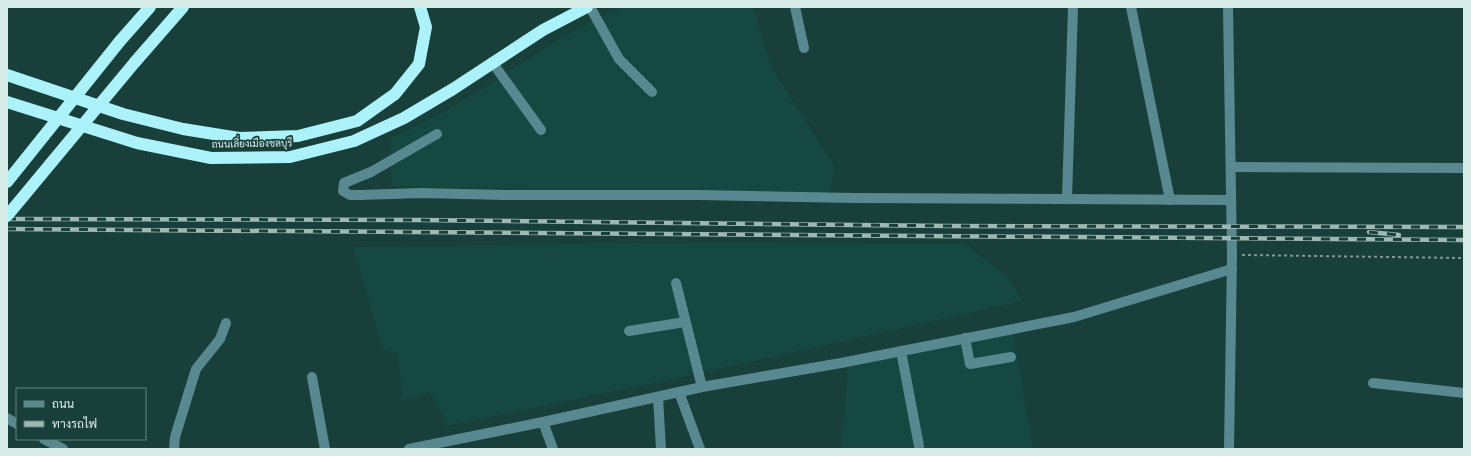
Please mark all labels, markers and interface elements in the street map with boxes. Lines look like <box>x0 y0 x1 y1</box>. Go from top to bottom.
street label: ถนนเลี่ยงเมืองชลบุรี <box>212 134 293 152</box>
legend <box>16 388 146 440</box>
text: ถนน <box>52 397 75 411</box>
text: ทางรถไฟ <box>52 416 97 431</box>

